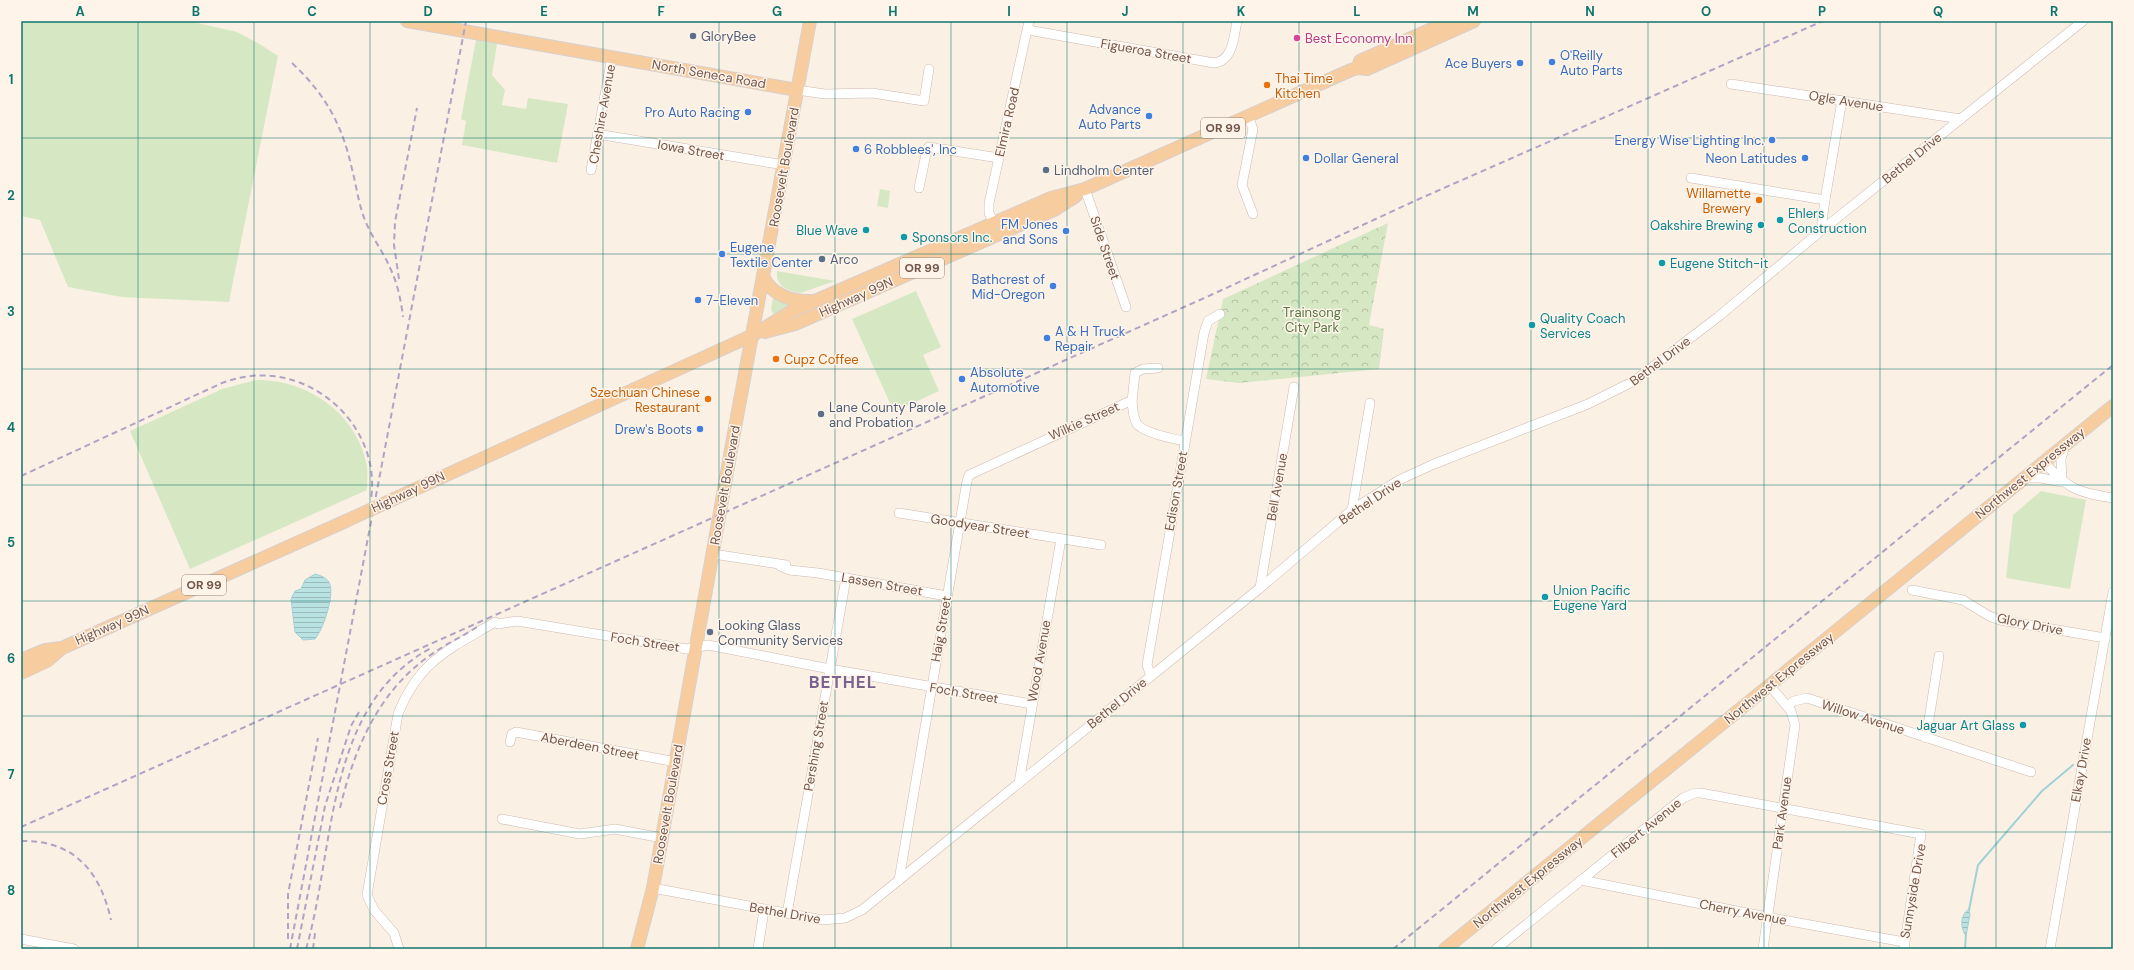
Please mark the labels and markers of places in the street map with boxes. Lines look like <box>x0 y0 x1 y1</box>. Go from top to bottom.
place label: GloryBee <box>701 28 756 45</box>
place label: Best Economy Inn <box>1305 30 1413 47</box>
marker: GloryBee <box>688 31 698 41</box>
marker: Best Economy Inn <box>1292 33 1302 43</box>
place label: O'Reilly Auto Parts <box>1560 47 1623 79</box>
place label: Ace Buyers <box>1445 55 1512 72</box>
marker: O'Reilly Auto Parts <box>1547 57 1557 67</box>
marker: Ace Buyers <box>1515 58 1525 68</box>
place label: Thai Time Kitchen <box>1275 70 1333 102</box>
marker: Thai Time Kitchen <box>1262 80 1272 90</box>
place label: Advance Auto Parts <box>1078 101 1141 133</box>
place label: Pro Auto Racing <box>645 104 740 121</box>
marker: Pro Auto Racing <box>743 107 753 117</box>
marker: Advance Auto Parts <box>1144 111 1154 121</box>
place label: Energy Wise Lighting Inc. <box>1615 132 1764 149</box>
marker: Energy Wise Lighting Inc. <box>1767 135 1777 145</box>
place label: 6 Robblees', Inc <box>864 141 957 158</box>
marker: 6 Robblees', Inc <box>851 144 861 154</box>
place label: Dollar General <box>1314 150 1399 167</box>
place label: Neon Latitudes <box>1705 150 1797 167</box>
marker: Dollar General <box>1301 153 1311 163</box>
marker: Neon Latitudes <box>1800 153 1810 163</box>
place label: Lindholm Center <box>1054 162 1154 179</box>
marker: Lindholm Center <box>1041 165 1051 175</box>
place label: Willamette Brewery <box>1686 185 1751 217</box>
marker: Willamette Brewery <box>1754 195 1764 205</box>
place label: Ehlers Construction <box>1788 205 1867 237</box>
marker: Ehlers Construction <box>1775 215 1785 225</box>
place label: FM Jones and Sons <box>1001 216 1058 248</box>
place label: Oakshire Brewing <box>1650 217 1753 234</box>
marker: Oakshire Brewing <box>1756 220 1766 230</box>
place label: Blue Wave <box>796 222 858 239</box>
marker: Blue Wave <box>861 225 871 235</box>
marker: FM Jones and Sons <box>1061 226 1071 236</box>
place label: Sponsors Inc. <box>912 229 993 246</box>
marker: Sponsors Inc. <box>899 232 909 242</box>
place label: Eugene Textile Center <box>730 239 813 271</box>
marker: Eugene Textile Center <box>717 249 727 259</box>
place label: Arco <box>830 251 859 268</box>
marker: Arco <box>817 254 827 264</box>
place label: Eugene Stitch-it <box>1670 255 1768 272</box>
marker: Eugene Stitch-it <box>1657 258 1667 268</box>
place label: Bathcrest of Mid-Oregon <box>971 271 1046 303</box>
marker: Bathcrest of Mid-Oregon <box>1048 281 1058 291</box>
place label: 7-Eleven <box>706 292 758 309</box>
marker: 7-Eleven <box>693 295 703 305</box>
place label: Quality Coach Services <box>1540 310 1625 342</box>
marker: Quality Coach Services <box>1527 320 1537 330</box>
place label: A & H Truck Repair <box>1055 323 1126 355</box>
marker: A & H Truck Repair <box>1042 333 1052 343</box>
place label: Cupz Coffee <box>784 351 859 368</box>
marker: Cupz Coffee <box>771 354 781 364</box>
place label: Absolute Automotive <box>970 364 1040 396</box>
marker: Absolute Automotive <box>957 374 967 384</box>
place label: Szechuan Chinese Restaurant <box>590 384 700 416</box>
marker: Szechuan Chinese Restaurant <box>703 394 713 404</box>
place label: Lane County Parole and Probation <box>829 399 946 431</box>
marker: Lane County Parole and Probation <box>816 409 826 419</box>
place label: Drew's Boots <box>615 421 692 438</box>
marker: Drew's Boots <box>695 424 705 434</box>
place label: Union Pacific Eugene Yard <box>1553 582 1630 614</box>
marker: Union Pacific Eugene Yard <box>1540 592 1550 602</box>
place label: Looking Glass Community Services <box>718 617 843 649</box>
marker: Looking Glass Community Services <box>705 627 715 637</box>
place label: Jaguar Art Glass <box>1916 717 2015 734</box>
marker: Jaguar Art Glass <box>2018 720 2028 730</box>

